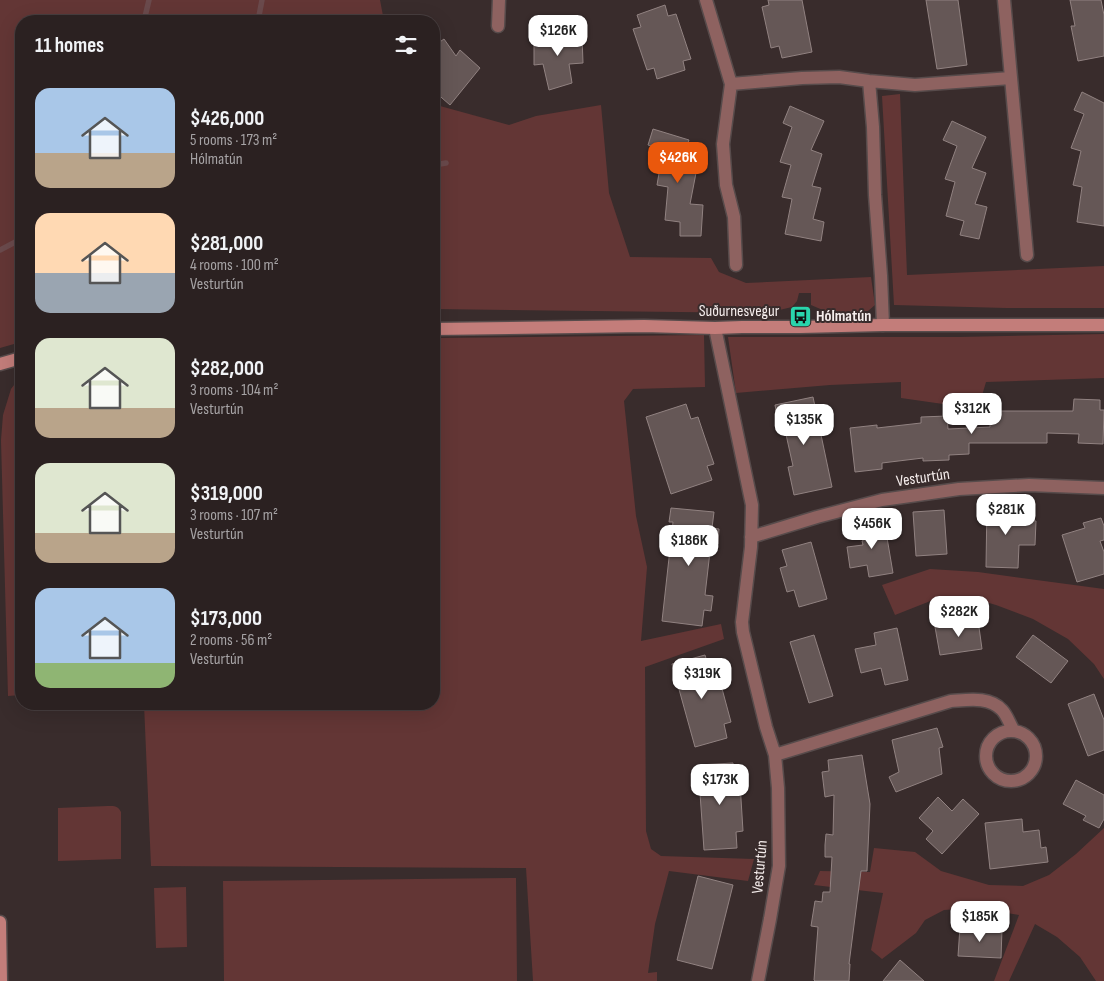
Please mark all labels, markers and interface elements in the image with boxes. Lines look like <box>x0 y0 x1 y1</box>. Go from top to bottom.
pin: $126K <box>523 15 593 57</box>
text: $126K <box>539 21 577 40</box>
icon: filters <box>392 31 420 59</box>
text: 11 homes <box>35 33 104 58</box>
text: $426,000 <box>190 106 264 131</box>
icon: home <box>75 108 135 168</box>
text: 5 rooms · 173 m² <box>190 131 277 150</box>
pin: $426K <box>643 142 713 184</box>
text: $426K <box>659 148 697 167</box>
text: Hólmatún <box>190 150 243 169</box>
text: $281,000 <box>190 231 263 256</box>
icon: home <box>75 233 135 293</box>
text: 4 rooms · 100 m² <box>190 256 279 275</box>
text: Vesturtún <box>190 275 244 294</box>
street label: Suðurnesvegur <box>699 302 780 321</box>
bus stop icon: Hólmatún <box>788 304 812 328</box>
place label: Hólmatún <box>816 307 871 326</box>
text: $282,000 <box>190 356 264 381</box>
icon: home <box>75 358 135 418</box>
text: 3 rooms · 104 m² <box>190 381 278 400</box>
pin: $312K <box>937 392 1007 435</box>
text: $312K <box>954 399 990 418</box>
text: Vesturtún <box>190 400 244 419</box>
pin: $135K <box>769 404 839 446</box>
text: $135K <box>786 410 822 429</box>
street label: Vesturtún <box>895 465 951 491</box>
text: $319,000 <box>190 481 263 506</box>
icon: home <box>75 483 135 543</box>
pin: $281K <box>971 494 1041 536</box>
text: $281K <box>987 500 1025 519</box>
text: 3 rooms · 107 m² <box>190 506 278 525</box>
pin: $456K <box>837 508 907 550</box>
text: $456K <box>853 514 891 533</box>
pin: $186K <box>654 524 724 567</box>
text: Vesturtún <box>190 525 244 544</box>
text: $186K <box>670 531 708 550</box>
pin: $282K <box>924 596 994 638</box>
text: $282K <box>940 602 978 621</box>
text: $173,000 <box>190 606 262 631</box>
icon: home <box>75 608 135 668</box>
text: 2 rooms · 56 m² <box>190 631 272 650</box>
text: Vesturtún <box>190 650 244 669</box>
pin: $319K <box>667 658 737 700</box>
text: $319K <box>683 664 721 683</box>
pin: $173K <box>685 764 755 806</box>
text: $173K <box>702 770 738 789</box>
street label: Vesturtún <box>748 839 772 895</box>
pin: $185K <box>945 900 1015 943</box>
text: $185K <box>962 907 998 926</box>

